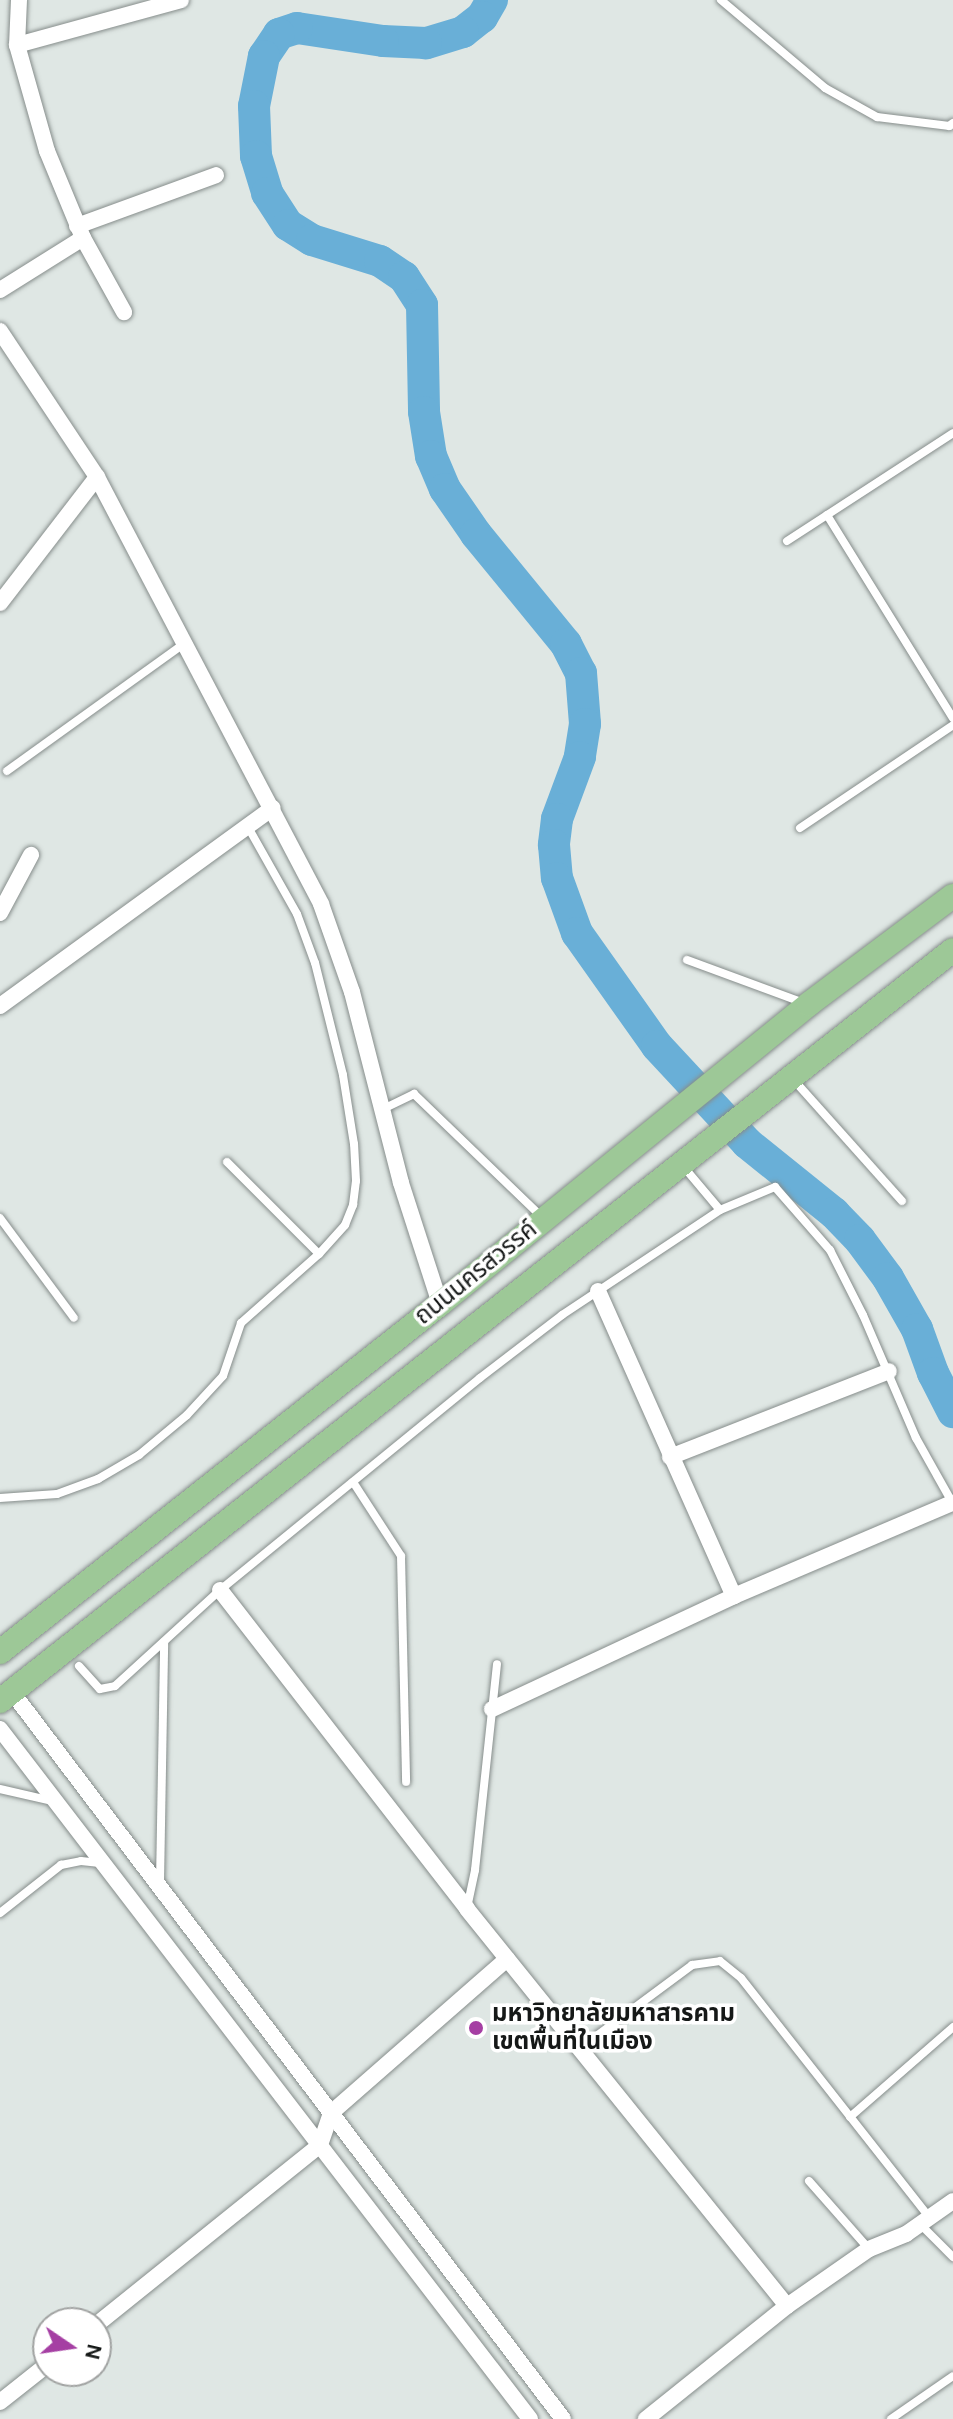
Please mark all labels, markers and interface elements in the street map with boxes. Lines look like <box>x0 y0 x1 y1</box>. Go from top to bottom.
street label: ถนนนครสวรรค์ <box>409 1215 543 1331</box>
place label: มหาวิทยาลัยมหาสารคาม เขตพื้นที่ในเมือง <box>492 2000 735 2056</box>
marker: มหาวิทยาลัยมหาสารคาม เขตพื้นที่ในเมือง <box>467 2019 485 2037</box>
north arrow <box>32 2307 112 2387</box>
text: N <box>79 2341 108 2363</box>

